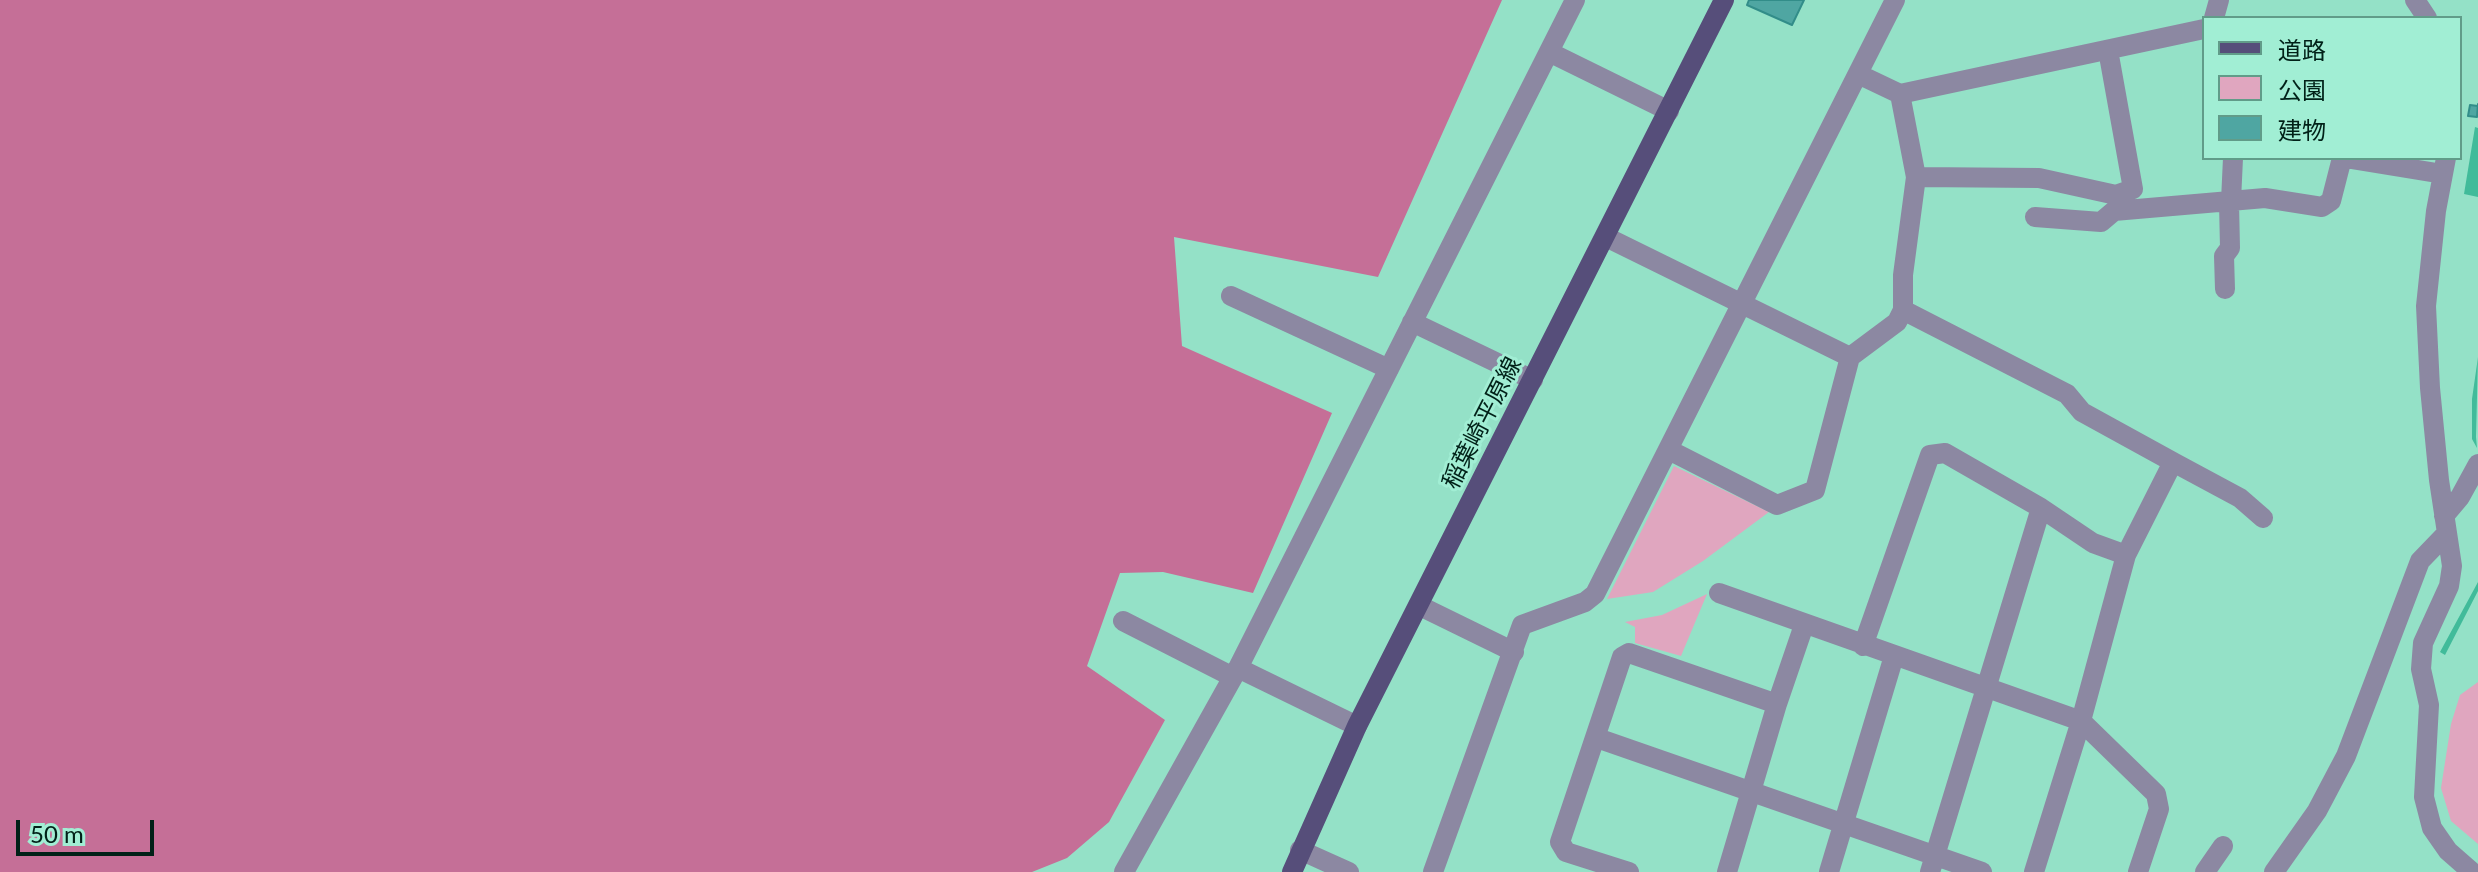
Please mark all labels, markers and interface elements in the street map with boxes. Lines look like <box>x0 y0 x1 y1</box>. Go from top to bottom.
legend <box>2202 16 2462 160</box>
text: 道路 <box>2278 35 2326 64</box>
text: 公園 <box>2278 75 2326 104</box>
text: 建物 <box>2278 115 2326 144</box>
street label: 稲葉崎平原線 <box>1436 352 1528 494</box>
scale bar <box>20 804 158 854</box>
text: 50 m <box>30 819 84 848</box>

